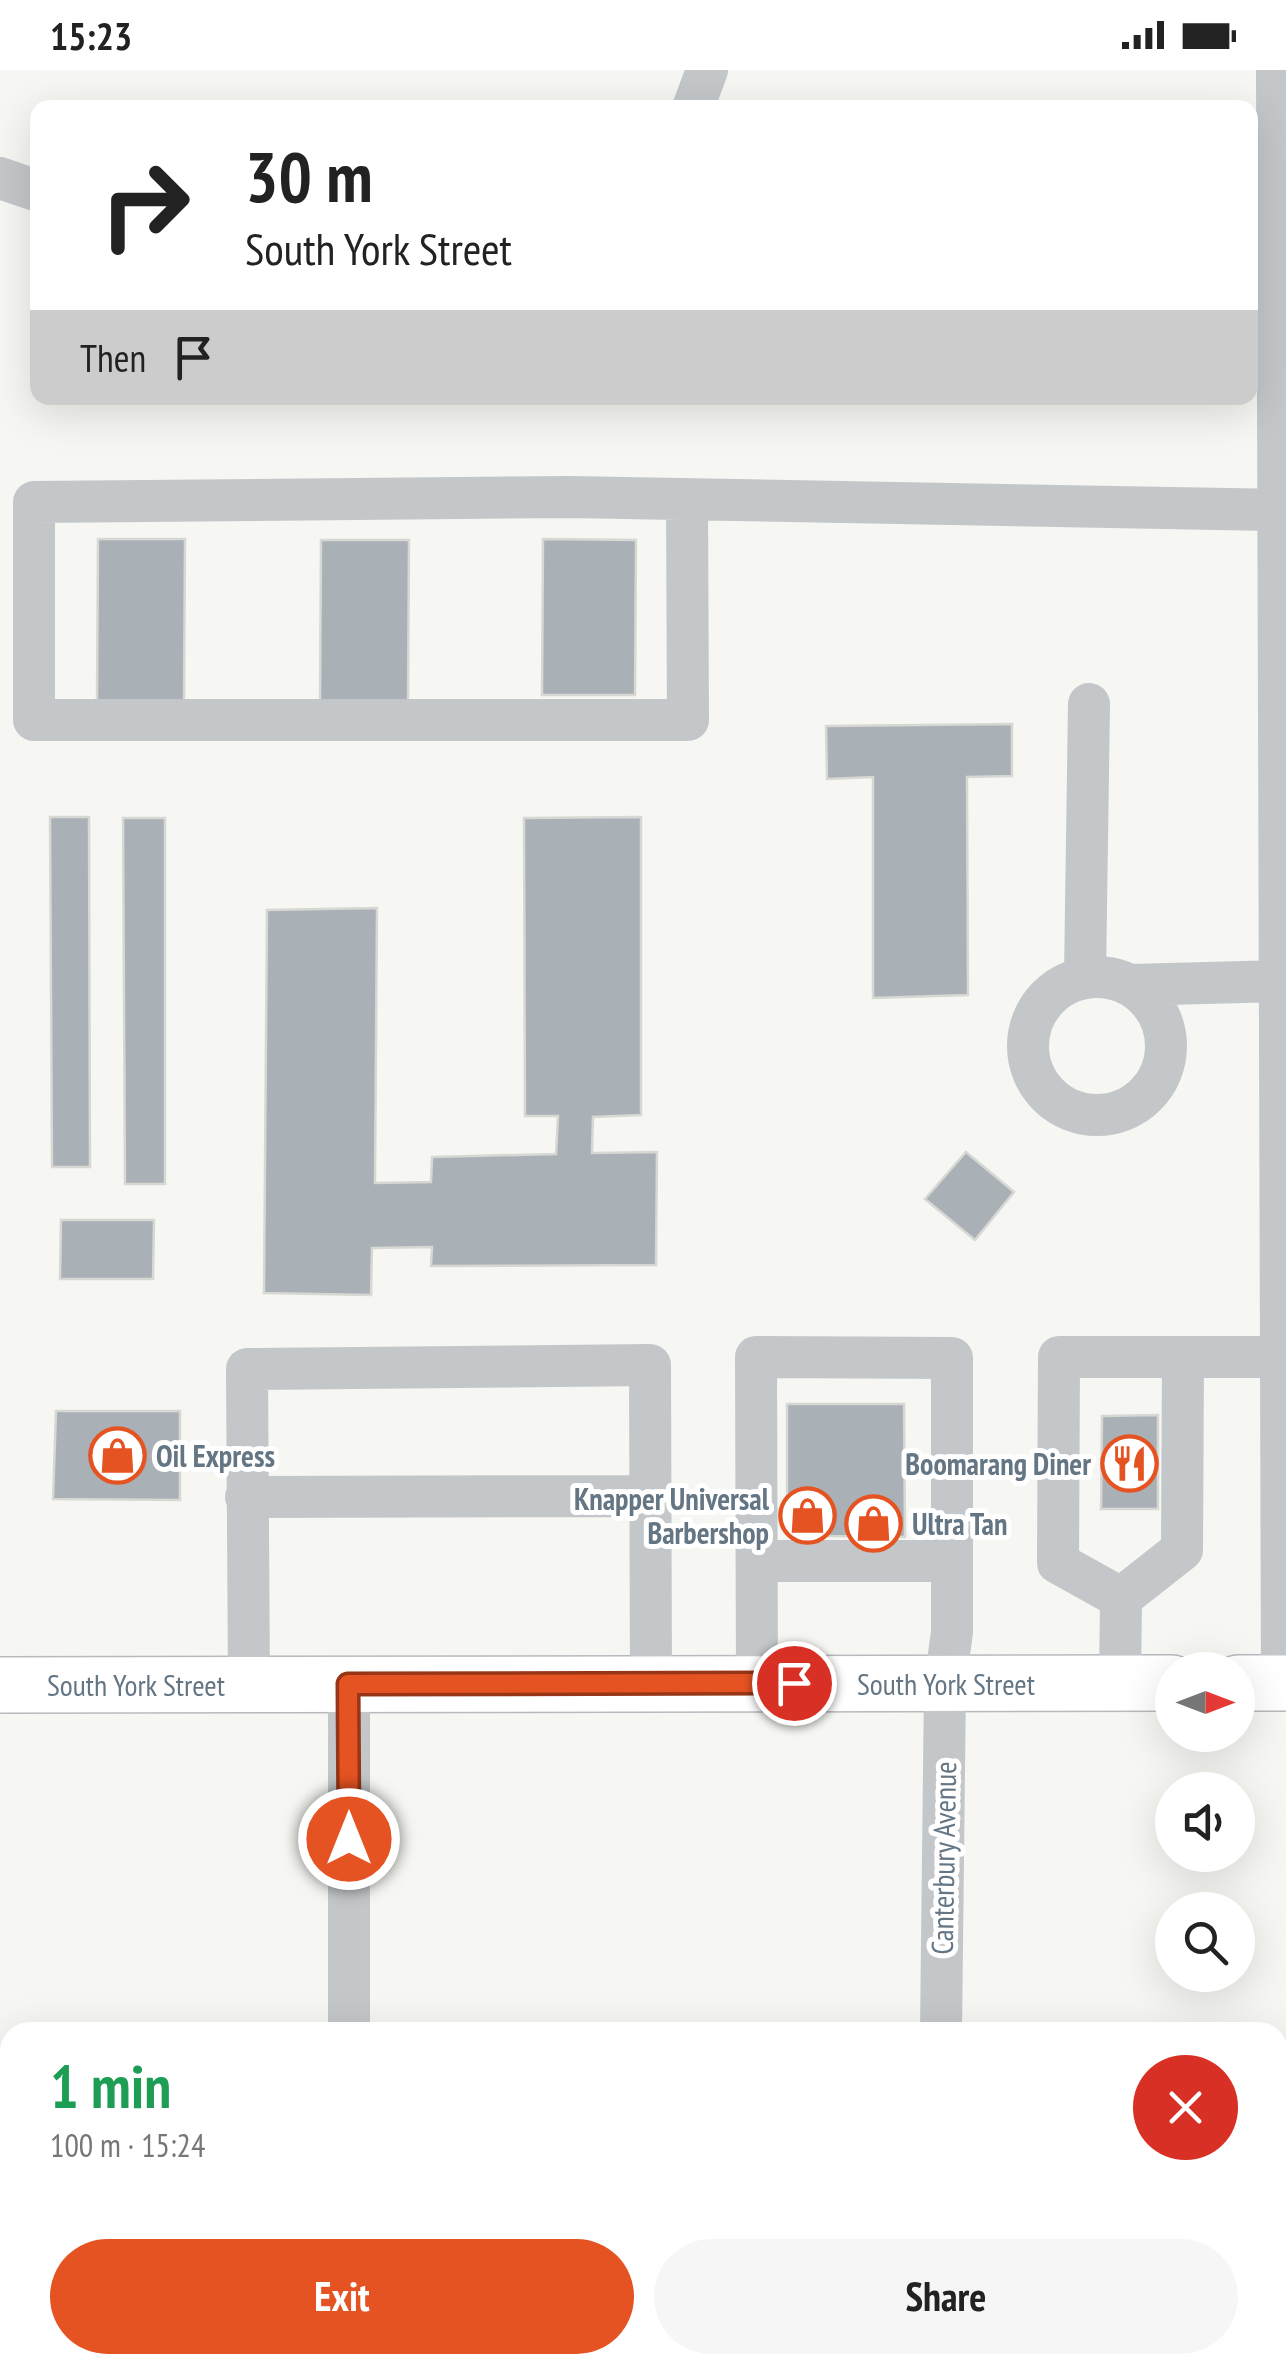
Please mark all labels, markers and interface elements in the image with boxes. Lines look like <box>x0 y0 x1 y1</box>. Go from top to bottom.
text: 15:23 <box>50 11 132 60</box>
text: 30 m <box>245 131 373 221</box>
icon: right <box>80 140 210 270</box>
text: South York Street <box>245 219 512 277</box>
icon: arrive <box>166 330 221 385</box>
text: Then <box>80 333 146 382</box>
shop icon: Oil Express <box>87 1425 147 1485</box>
restaurant icon: Boomarang Diner <box>1100 1433 1160 1493</box>
place label: Oil Express <box>156 1436 275 1475</box>
place label: Boomarang Diner <box>905 1444 1091 1483</box>
place label: Knapper Universal Barbershop <box>574 1479 770 1552</box>
shop icon: Knapper Universal Barbershop <box>778 1485 838 1545</box>
shop icon: Ultra Tan <box>843 1493 903 1553</box>
place label: Ultra Tan <box>912 1504 1007 1543</box>
pin <box>752 1641 837 1726</box>
north arrow <box>1155 1652 1255 1752</box>
map controls <box>1155 1652 1255 1992</box>
icon: arrive <box>767 1656 822 1711</box>
street label: South York Street <box>857 1664 1036 1703</box>
street label: South York Street <box>47 1665 226 1704</box>
street label: Canterbury Avenue <box>922 1761 964 1955</box>
button: sound <box>1155 1772 1255 1872</box>
position arrow <box>297 1787 401 1891</box>
button: search <box>1155 1892 1255 1992</box>
text: 1 min <box>50 2047 171 2125</box>
button: close <box>1133 2055 1238 2160</box>
text: 100 m · 15:24 <box>50 2124 205 2166</box>
button: Exit <box>50 2239 634 2354</box>
button: Share <box>654 2239 1238 2354</box>

